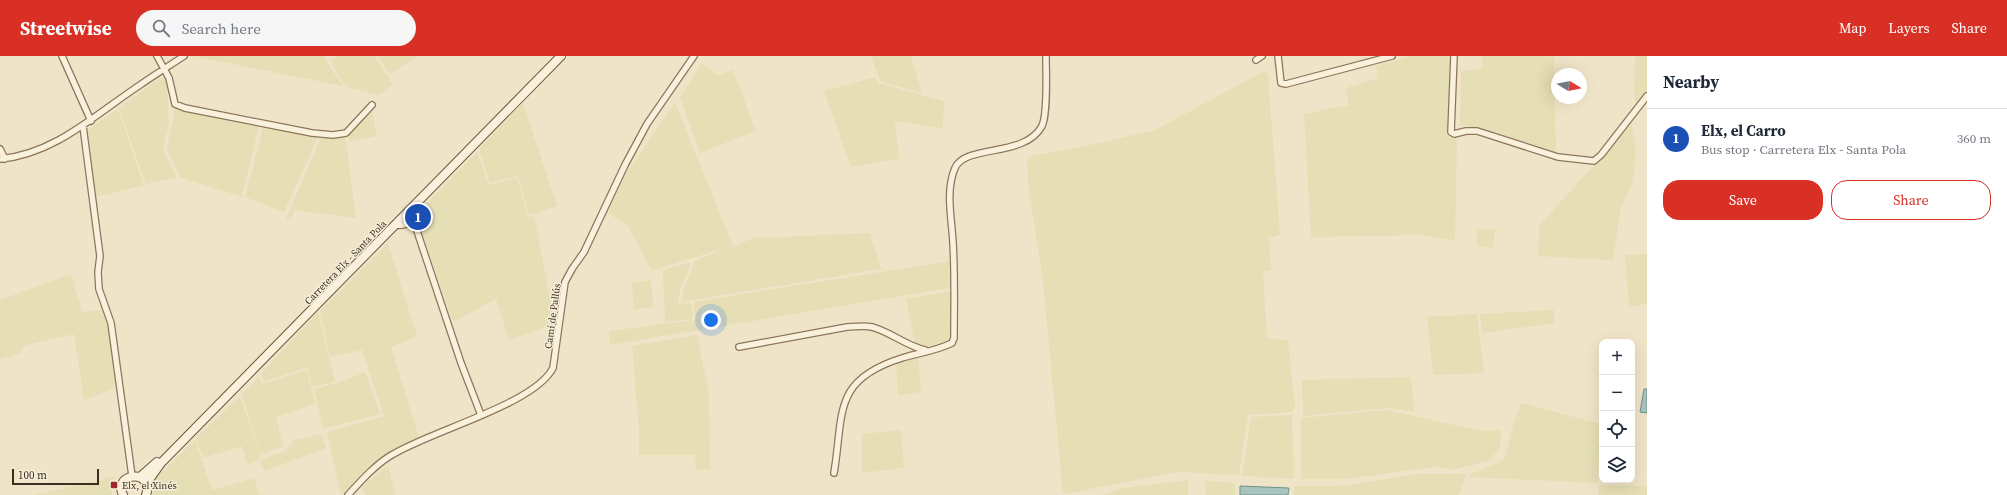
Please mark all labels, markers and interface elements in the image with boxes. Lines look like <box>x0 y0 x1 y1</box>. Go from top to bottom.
search box <box>136 10 416 46</box>
text: Streetwise <box>20 15 112 41</box>
icon: search <box>150 17 172 39</box>
text: Search here <box>182 18 261 39</box>
text: Map <box>1839 18 1866 38</box>
text: Layers <box>1888 18 1930 38</box>
text: Share <box>1952 18 1987 38</box>
north arrow <box>1551 68 1587 104</box>
text: Nearby <box>1663 70 1719 94</box>
text: Elx, el Carro <box>1701 120 1786 141</box>
text: 1 <box>1672 130 1680 147</box>
text: 360 m <box>1957 130 1991 147</box>
text: Bus stop · Carretera Elx - Santa Pola <box>1701 141 1906 158</box>
button: Save <box>1663 180 1823 220</box>
button: Share <box>1831 180 1991 220</box>
pin: 1 <box>405 202 431 232</box>
street label: Carretera Elx - Santa Pola <box>302 217 390 307</box>
street label: Camí de Pallús <box>541 283 564 350</box>
your location <box>701 310 721 330</box>
map controls <box>1599 339 1635 483</box>
button: + <box>1599 339 1635 375</box>
button: − <box>1599 375 1635 411</box>
button: locate <box>1599 411 1635 447</box>
button: layers <box>1599 447 1635 483</box>
scale bar <box>12 467 99 486</box>
text: 100 m <box>18 468 47 483</box>
place label: Elx, el Xinés <box>122 479 177 492</box>
marker: Elx, el Xinés <box>109 480 119 490</box>

